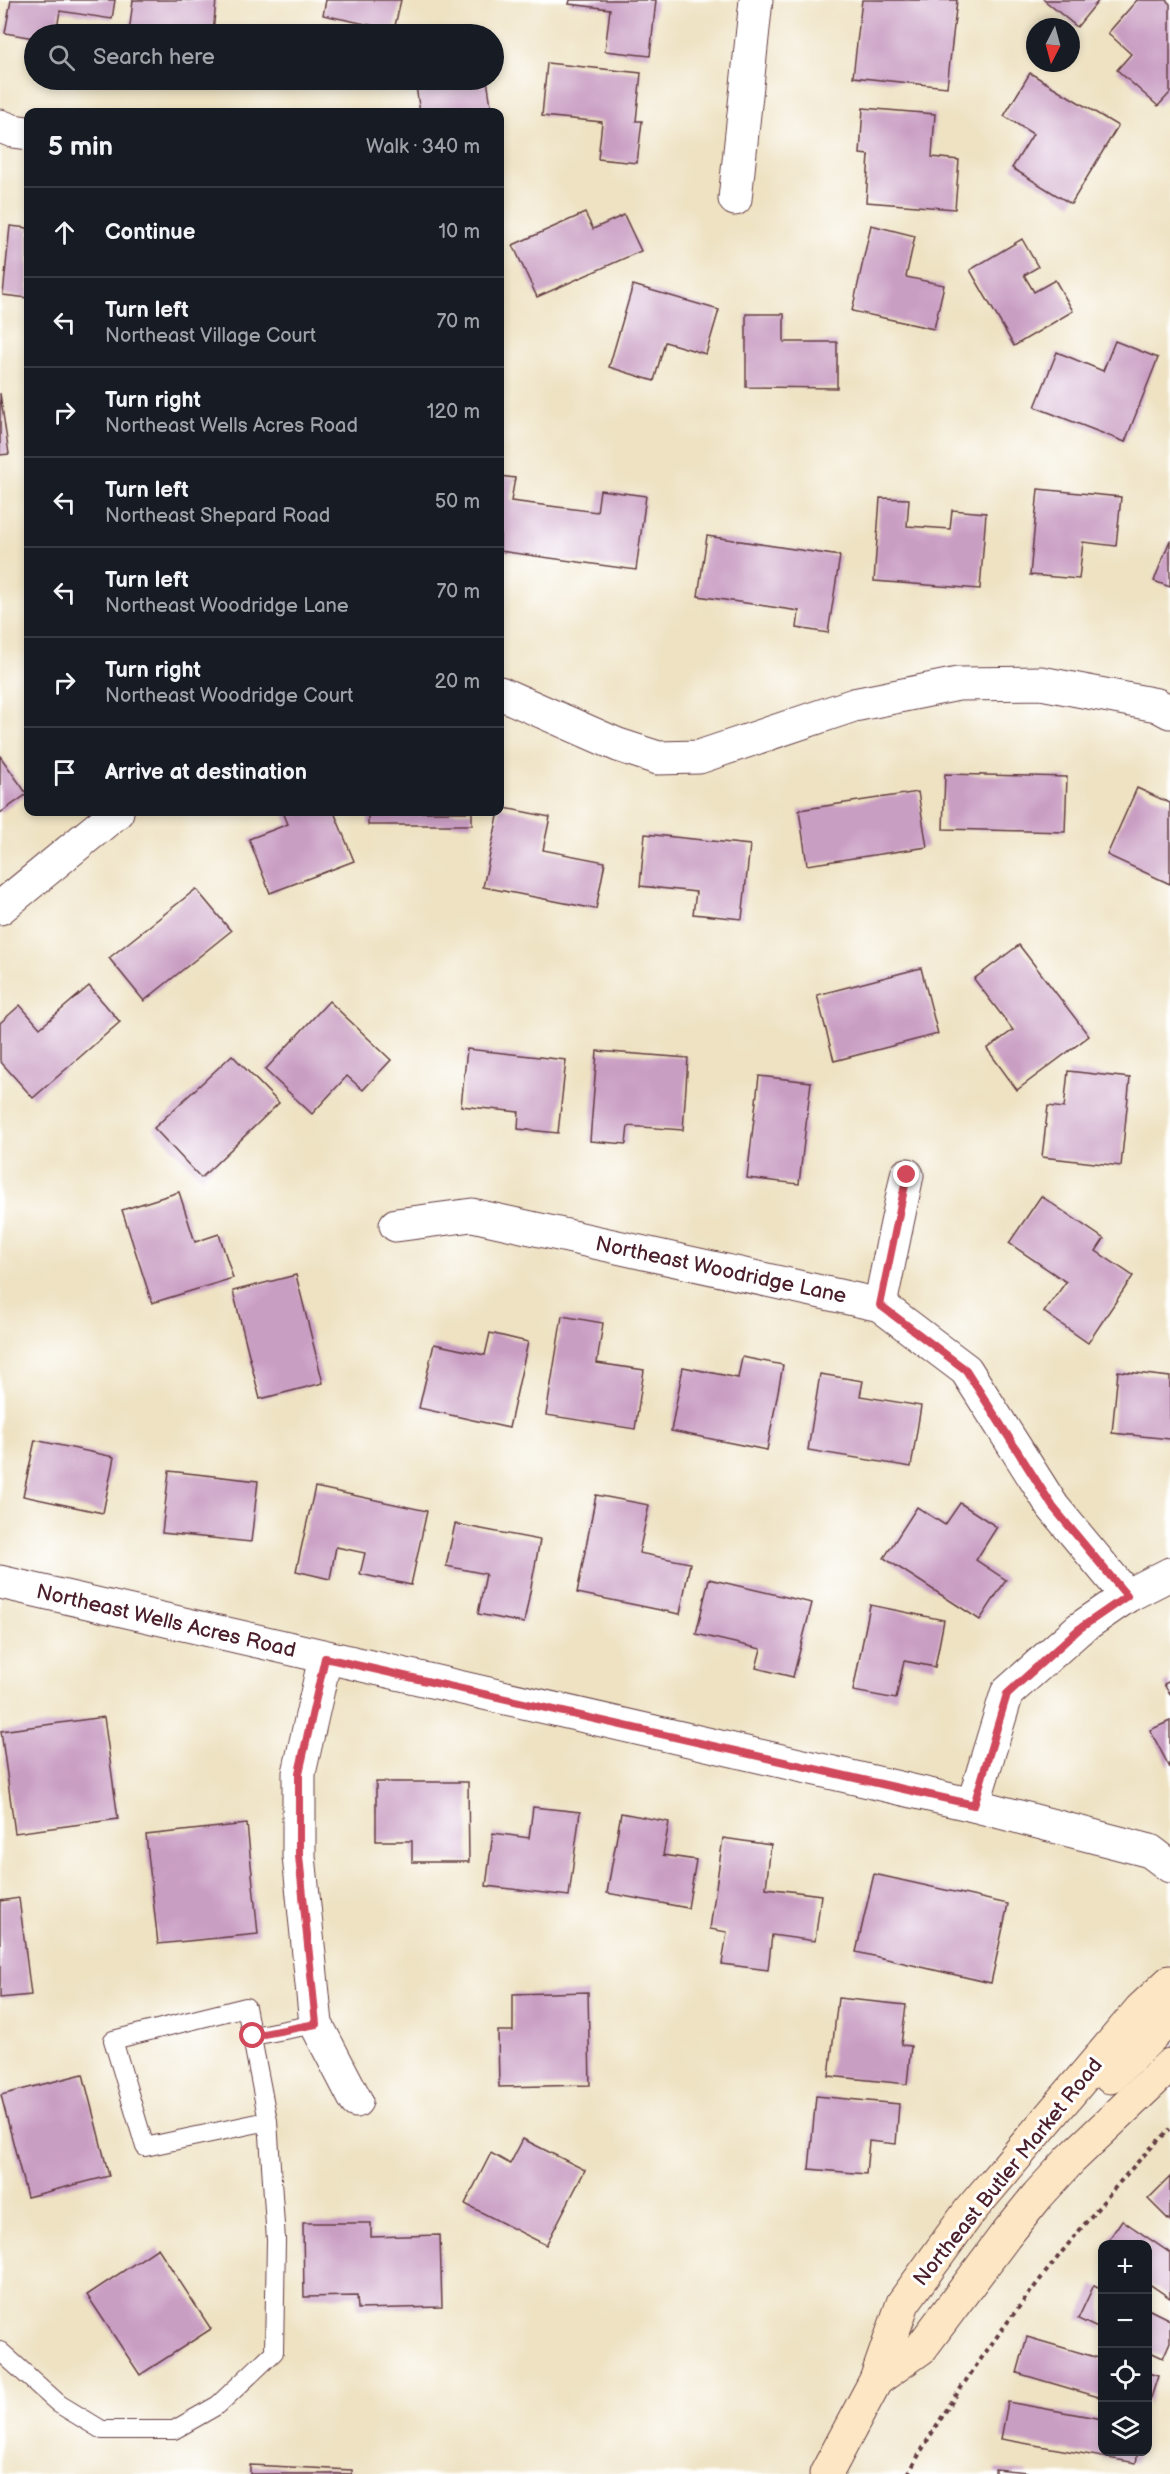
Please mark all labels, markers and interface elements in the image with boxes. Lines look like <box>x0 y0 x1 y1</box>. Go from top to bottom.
north arrow <box>1026 18 1080 72</box>
search box <box>24 24 504 90</box>
icon: search <box>45 41 78 74</box>
text: Search here <box>93 44 215 71</box>
text: 5 min <box>48 132 113 163</box>
text: Walk · 340 m <box>366 135 480 159</box>
icon: ahead <box>48 216 81 249</box>
text: Continue <box>105 219 195 246</box>
text: 10 m <box>439 220 480 244</box>
text: Turn left <box>105 297 189 324</box>
icon: left <box>48 306 81 339</box>
text: 70 m <box>436 310 480 334</box>
text: Northeast Village Court <box>105 324 316 348</box>
text: Turn right <box>105 387 201 414</box>
icon: right <box>48 396 81 429</box>
text: 120 m <box>427 400 480 424</box>
text: Northeast Wells Acres Road <box>105 414 358 438</box>
text: Turn left <box>105 477 189 504</box>
icon: left <box>48 486 81 519</box>
text: 50 m <box>435 490 480 514</box>
text: Northeast Shepard Road <box>105 504 330 528</box>
text: Turn left <box>105 567 189 594</box>
icon: left <box>48 576 81 609</box>
text: 70 m <box>436 580 480 604</box>
text: Northeast Woodridge Lane <box>105 594 349 618</box>
text: Turn right <box>105 657 201 684</box>
icon: right <box>48 666 81 699</box>
text: 20 m <box>435 670 480 694</box>
text: Northeast Woodridge Court <box>105 684 353 708</box>
icon: arrive <box>48 756 81 789</box>
text: Arrive at destination <box>105 759 307 786</box>
route end <box>893 1161 919 1187</box>
street label: Northeast Woodridge Lane <box>593 1231 849 1309</box>
street label: Northeast Wells Acres Road <box>34 1579 298 1663</box>
route start <box>239 2022 265 2048</box>
street label: Northeast Butler Market Road <box>908 2053 1108 2291</box>
map controls <box>1098 2240 1152 2456</box>
button: + <box>1098 2240 1152 2294</box>
button: − <box>1098 2294 1152 2348</box>
button: locate <box>1098 2348 1152 2402</box>
button: layers <box>1098 2402 1152 2456</box>

